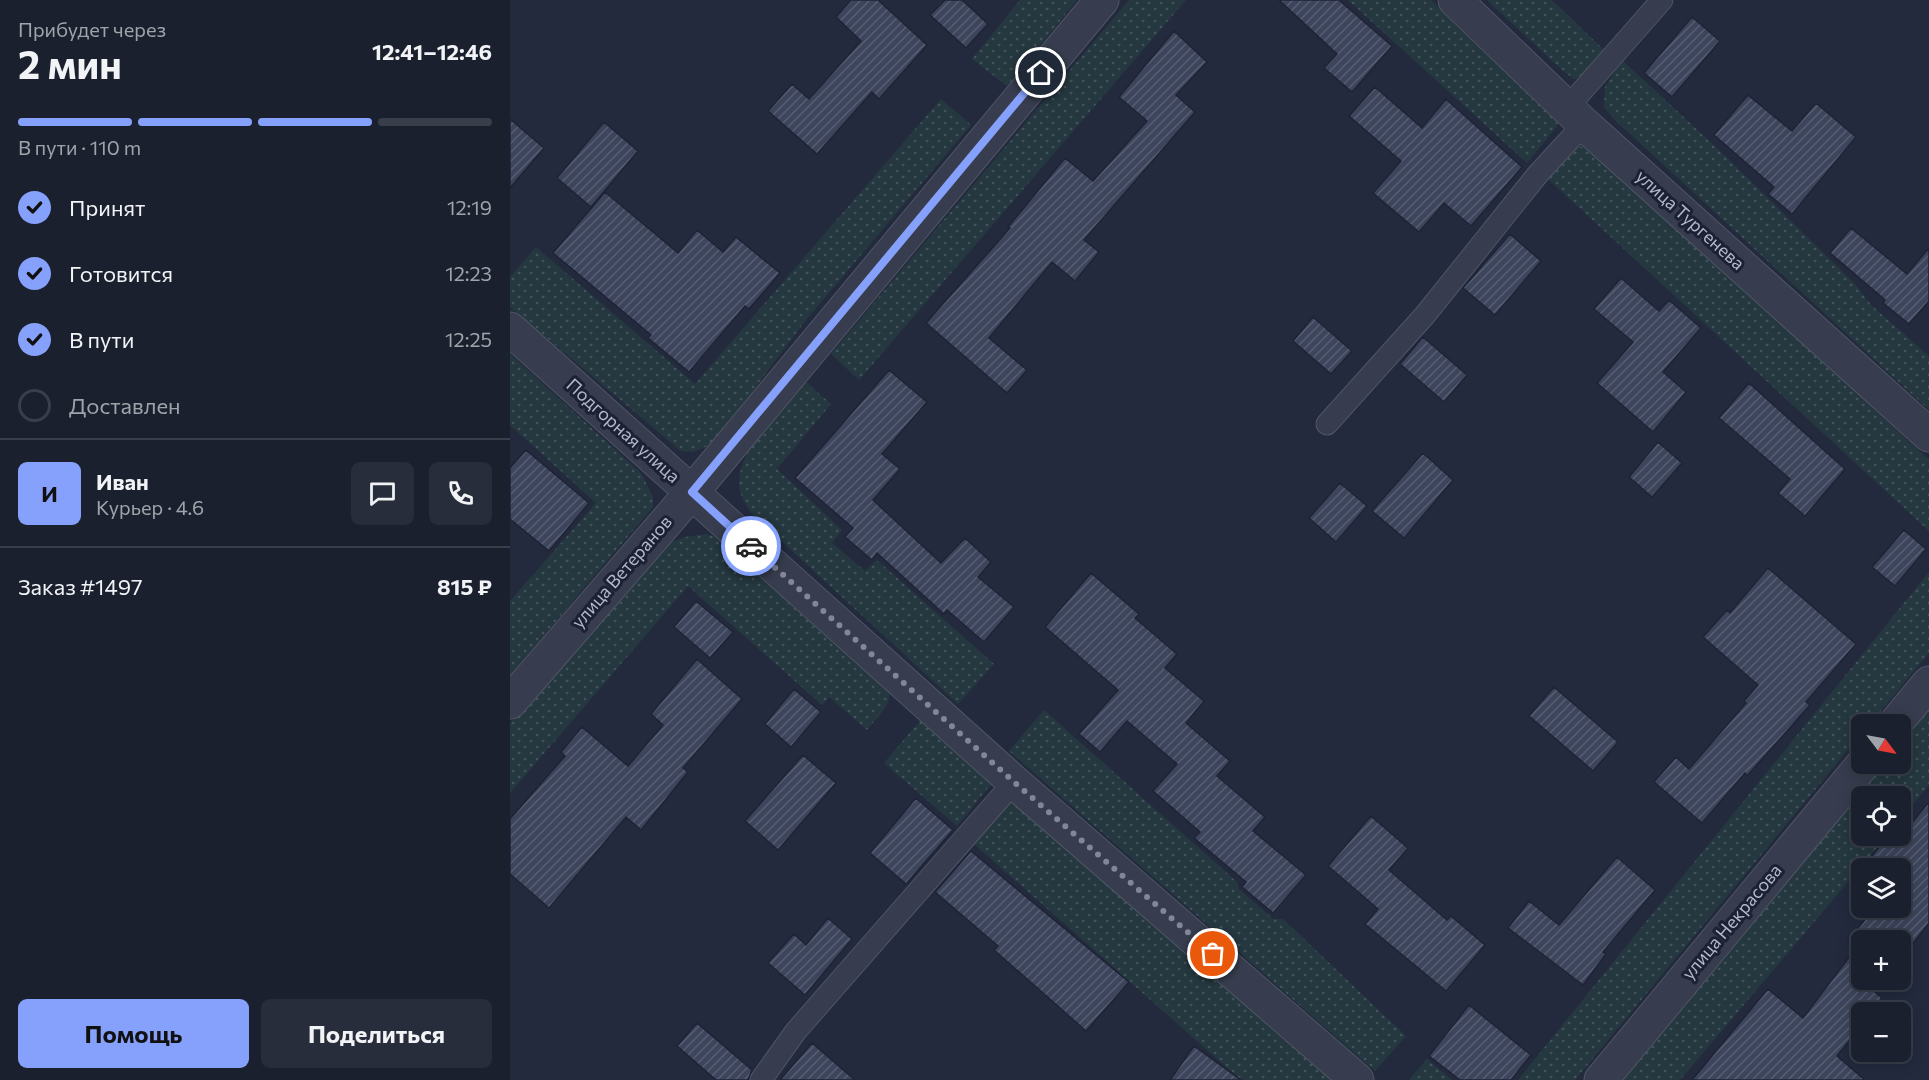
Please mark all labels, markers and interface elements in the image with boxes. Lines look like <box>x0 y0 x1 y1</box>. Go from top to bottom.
text: Прибудет через <box>18 17 166 41</box>
text: 12:41–12:46 <box>372 38 492 65</box>
text: 2 мин <box>18 39 122 87</box>
pin <box>1015 47 1066 98</box>
icon: home <box>1024 56 1057 89</box>
text: В пути · 110 m <box>18 135 141 159</box>
street label: улица Тургенева <box>1632 165 1750 274</box>
icon: check <box>18 191 51 224</box>
text: Принят <box>69 194 145 221</box>
text: 12:19 <box>447 195 492 219</box>
icon: check <box>18 257 51 290</box>
text: Готовится <box>69 260 173 287</box>
text: 12:23 <box>445 261 492 285</box>
icon: check <box>18 323 51 356</box>
text: В пути <box>69 326 134 353</box>
text: 12:25 <box>445 327 492 351</box>
street label: Подгорная улица <box>562 373 685 487</box>
text: Доставлен <box>69 392 181 419</box>
button: chat <box>351 462 414 525</box>
button: phone <box>429 462 492 525</box>
text: Иван <box>96 468 149 495</box>
text: И <box>41 480 58 507</box>
text: Курьер · 4.6 <box>96 495 204 519</box>
street label: улица Ветеранов <box>566 511 676 632</box>
courier <box>721 516 781 576</box>
icon: car <box>735 530 768 563</box>
text: Заказ #1497 <box>18 573 143 600</box>
text: 815 ₽ <box>437 573 492 600</box>
north arrow <box>1851 714 1911 774</box>
map controls <box>1851 714 1911 1062</box>
button: locate <box>1851 786 1911 846</box>
button: layers <box>1851 858 1911 918</box>
street label: улица Некрасова <box>1677 859 1786 983</box>
pin <box>1187 928 1238 979</box>
button: + <box>1851 930 1911 990</box>
icon: bag <box>1196 937 1229 970</box>
button: Помощь <box>18 999 249 1068</box>
button: Поделиться <box>261 999 492 1068</box>
button: − <box>1851 1002 1911 1062</box>

